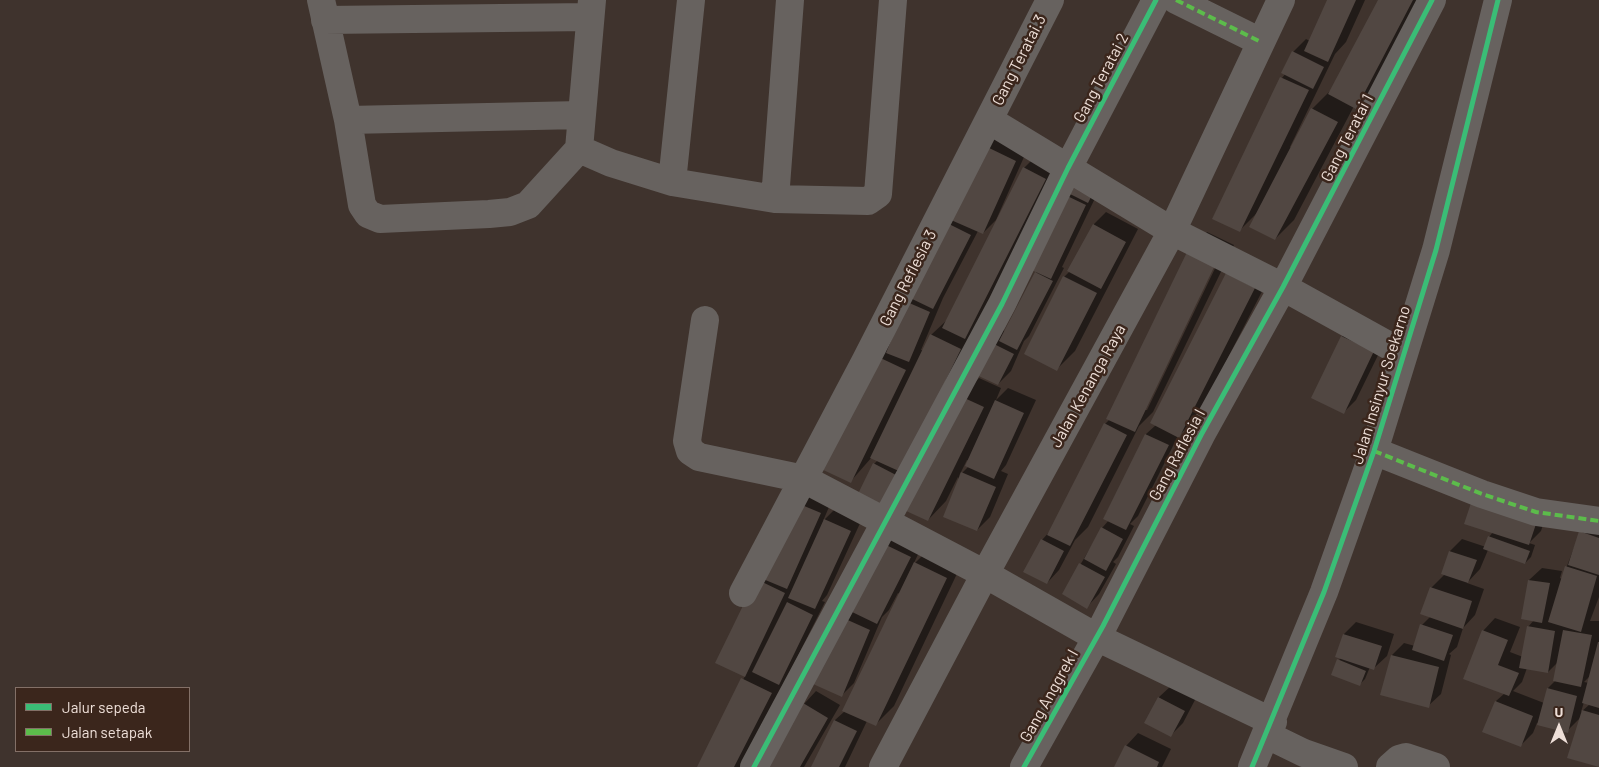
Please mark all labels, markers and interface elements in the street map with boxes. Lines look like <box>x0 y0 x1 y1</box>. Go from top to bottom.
street label: Gang Teratai.3 <box>988 11 1050 109</box>
street label: Gang Teratai 2 <box>1069 30 1133 126</box>
street label: Gang Teratai 1 <box>1317 91 1377 185</box>
street label: Gang Reflesia 3 <box>875 227 941 329</box>
street label: Jalan Insinyur Soekarno <box>1348 303 1414 467</box>
street label: Jalan Kenanga Raya <box>1046 321 1130 451</box>
street label: Gang Raflesia l <box>1145 406 1209 504</box>
street label: Gang Anggrek l <box>1016 646 1082 746</box>
legend <box>15 687 190 752</box>
text: Jalur sepeda <box>62 698 146 716</box>
north arrow <box>1534 702 1584 752</box>
text: U <box>1555 703 1563 720</box>
text: Jalan setapak <box>62 723 152 741</box>

